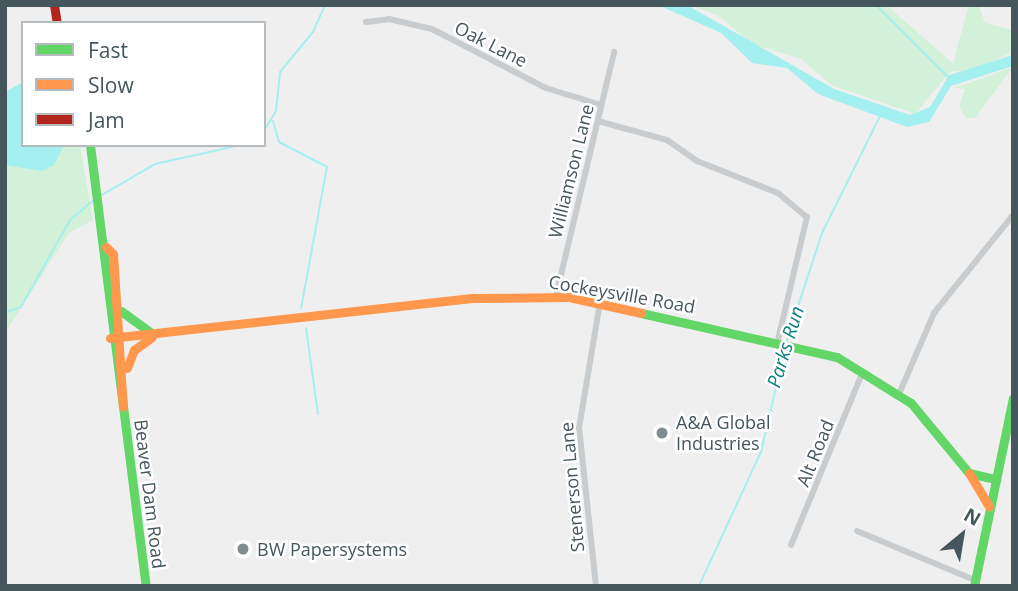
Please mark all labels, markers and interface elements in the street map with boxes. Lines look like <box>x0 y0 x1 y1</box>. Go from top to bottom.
street label: Oak Lane <box>451 17 531 71</box>
legend <box>21 21 266 147</box>
text: Fast <box>88 36 128 64</box>
text: Slow <box>88 71 134 99</box>
street label: Williamson Lane <box>544 102 598 240</box>
text: Jam <box>88 106 125 134</box>
street label: Cockeysville Road <box>547 270 697 318</box>
water label: Parks Run <box>763 303 809 391</box>
place label: A&A Global Industries <box>676 412 771 454</box>
street label: Alt Road <box>792 417 838 489</box>
street label: Beaver Dam Road <box>130 418 170 570</box>
street label: Stenerson Lane <box>556 421 588 553</box>
marker: A&A Global Industries <box>654 425 670 441</box>
north arrow <box>927 500 997 570</box>
text: N <box>959 502 986 532</box>
place label: BW Papersystems <box>257 538 407 560</box>
marker: BW Papersystems <box>235 541 251 557</box>

